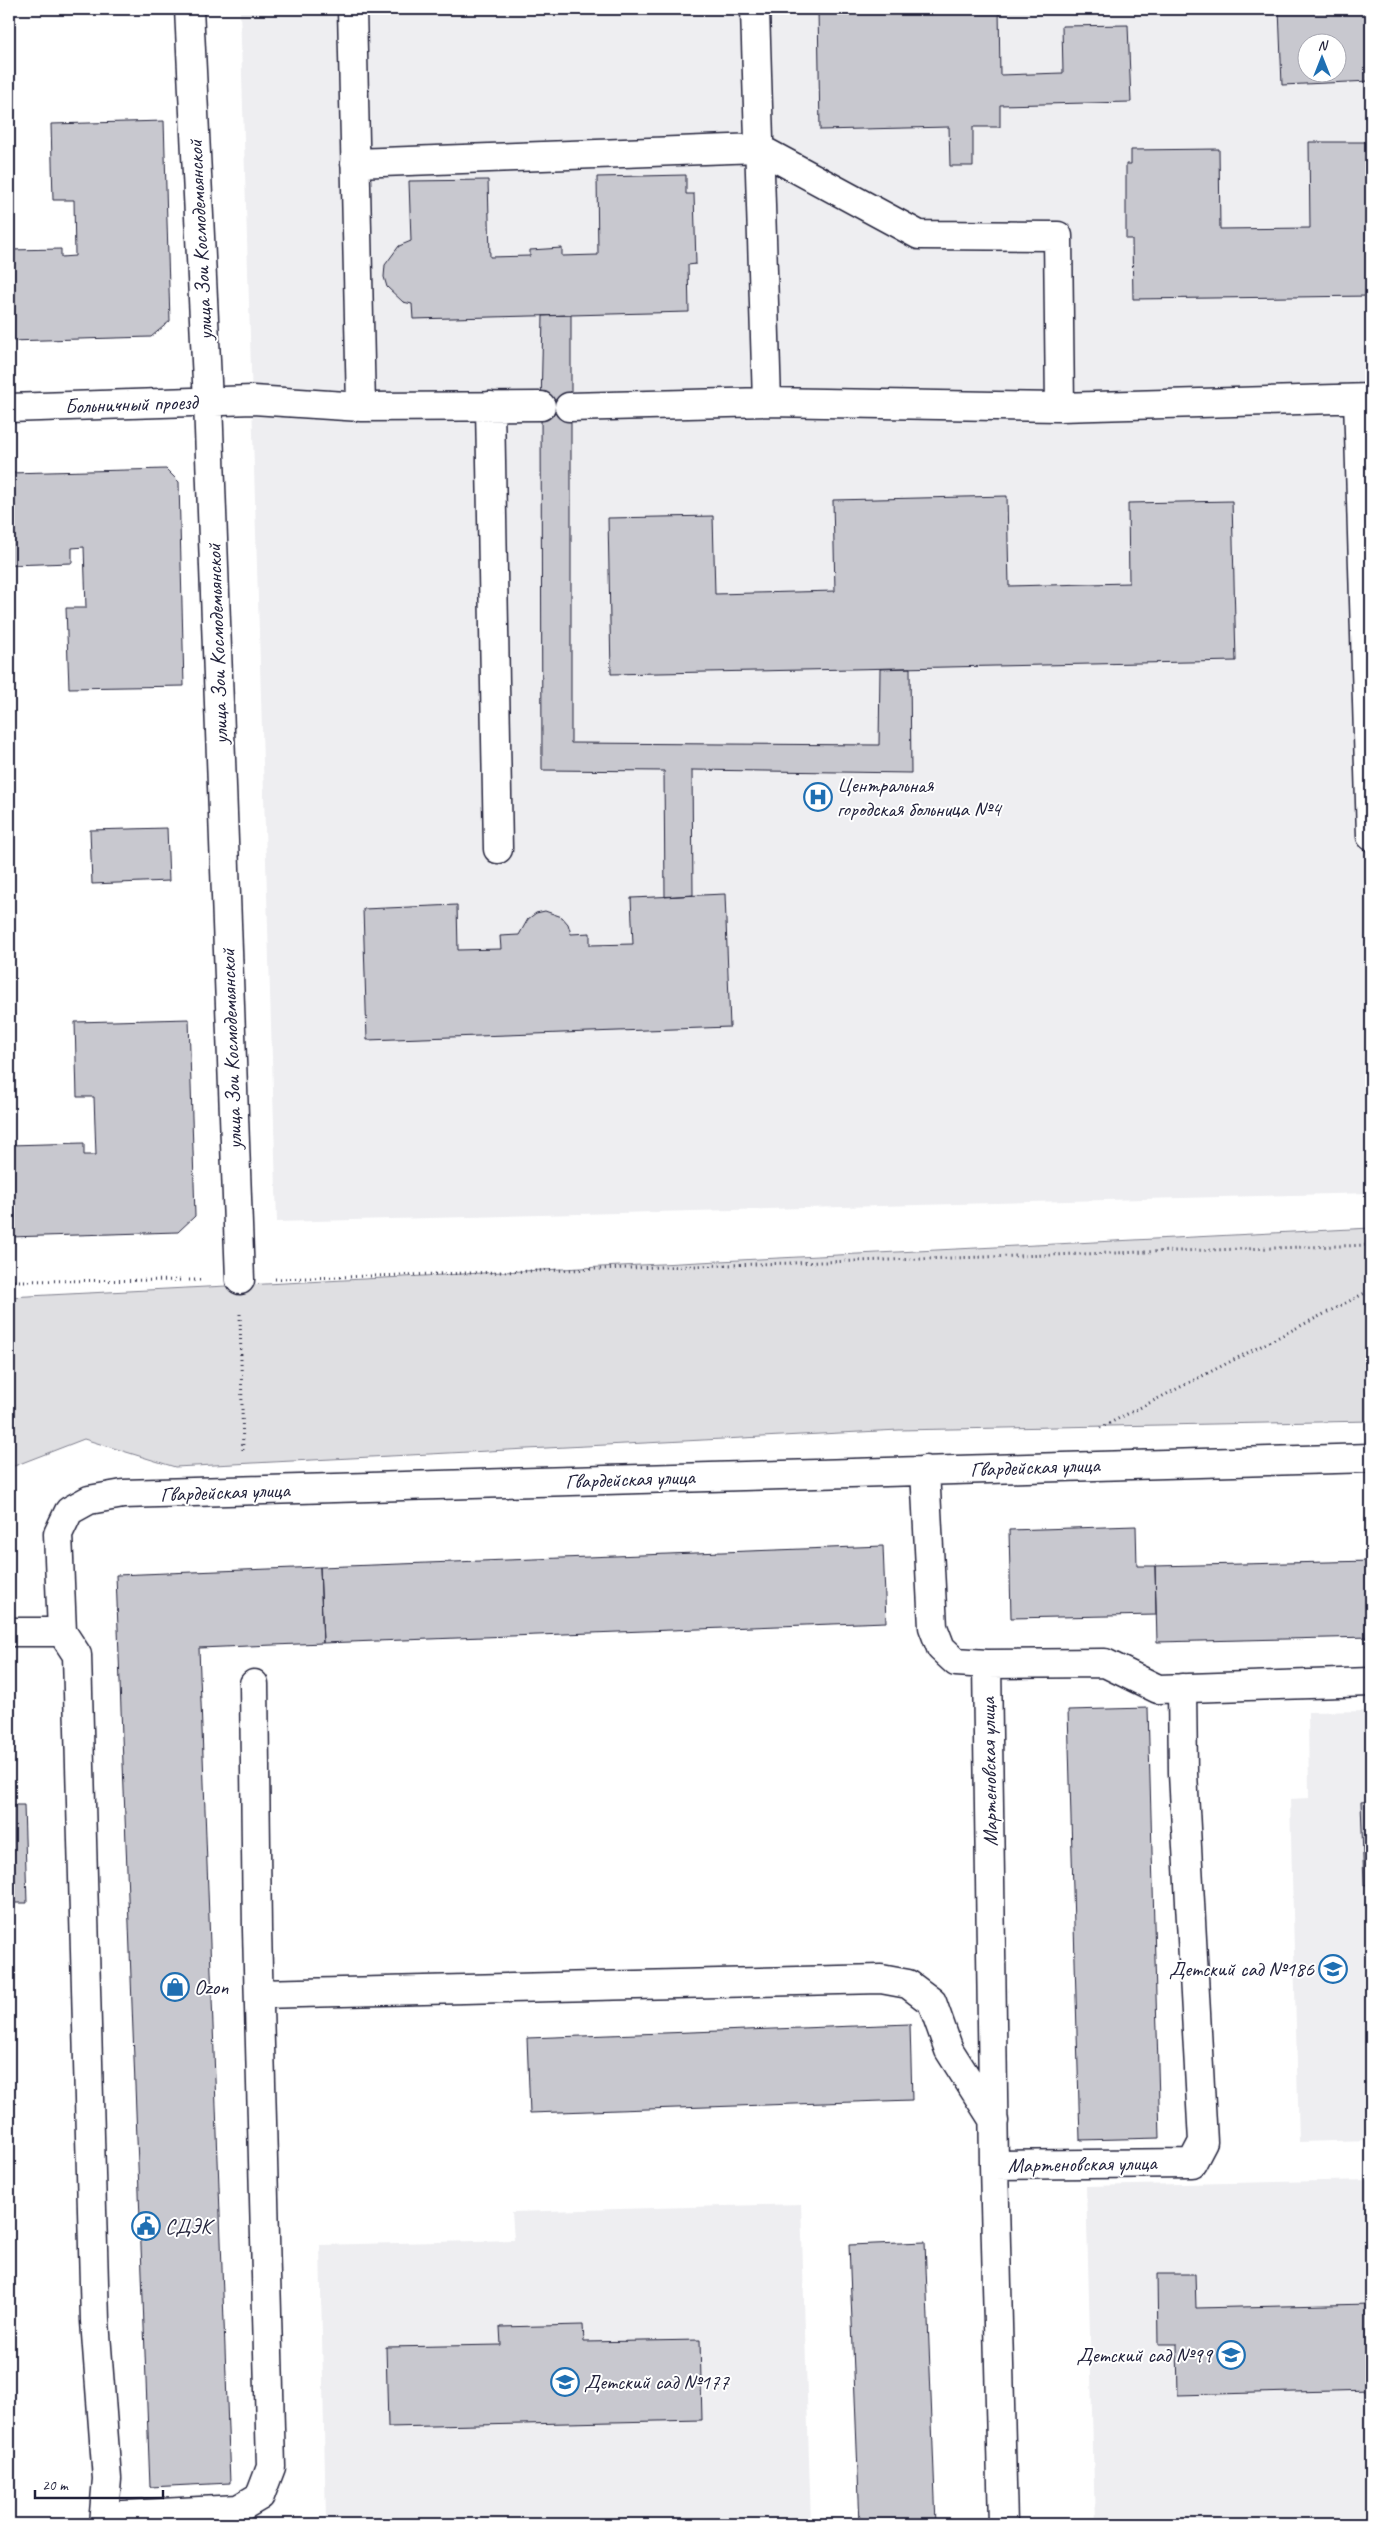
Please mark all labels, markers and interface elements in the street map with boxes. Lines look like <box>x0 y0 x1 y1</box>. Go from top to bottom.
north arrow <box>1298 32 1348 82</box>
text: N <box>1318 37 1329 54</box>
street label: улица Зои Космодемьянской <box>182 138 218 343</box>
street label: Больничный проезд <box>64 389 200 419</box>
street label: улица Зои Космодемьянской <box>200 542 234 747</box>
place label: Центральная городская больница №4 <box>837 772 1003 822</box>
hospital icon: Центральная городская больница №4 <box>803 782 833 812</box>
street label: улица Зои Космодемьянской <box>214 947 248 1152</box>
street label: Гвардейская улица <box>970 1452 1102 1482</box>
street label: Гвардейская улица <box>565 1464 697 1494</box>
street label: Гвардейская улица <box>160 1477 292 1507</box>
street label: Мартеновская улица <box>975 1696 1003 1847</box>
school or university icon: Детский сад №186 <box>1318 1954 1348 1984</box>
place label: Детский сад №186 <box>1169 1956 1315 1982</box>
shop icon: Ozon <box>160 1972 190 2002</box>
place label: Ozon <box>194 1974 229 2000</box>
street label: Мартеновская улица <box>1007 2150 1158 2178</box>
public building icon: СДЭК <box>131 2211 161 2241</box>
place label: СДЭК <box>165 2213 215 2239</box>
school or university icon: Детский сад №99 <box>1216 2340 1246 2370</box>
place label: Детский сад №99 <box>1077 2342 1214 2368</box>
school or university icon: Детский сад №177 <box>550 2367 580 2397</box>
place label: Детский сад №177 <box>584 2369 730 2395</box>
scale bar <box>35 2468 162 2500</box>
text: 20 m <box>42 2476 69 2495</box>

